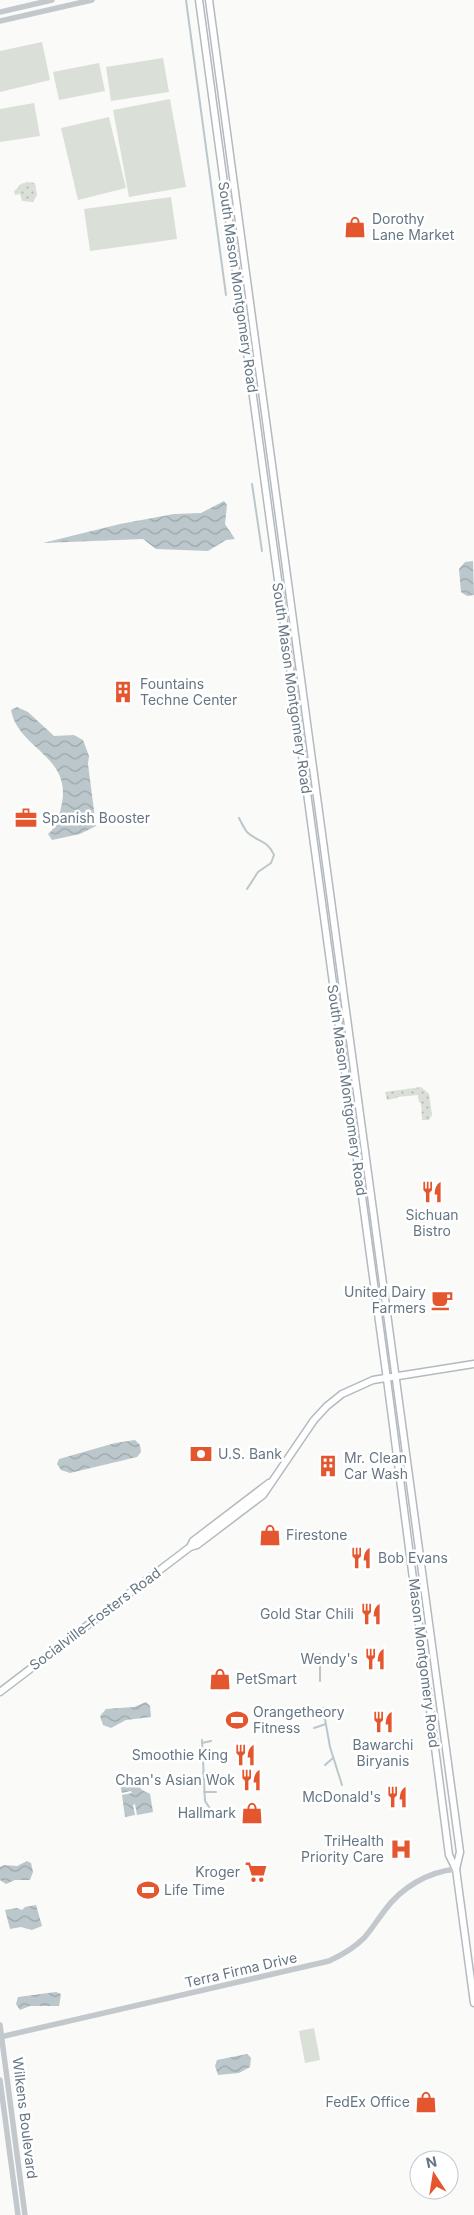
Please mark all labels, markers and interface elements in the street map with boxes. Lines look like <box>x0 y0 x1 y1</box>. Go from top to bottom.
street label: South Mason Montgomery Road <box>215 180 262 394</box>
place label: Dorothy Lane Market <box>372 210 455 243</box>
shop icon: Dorothy Lane Market <box>342 214 368 240</box>
street label: South Mason Montgomery Road <box>269 581 316 795</box>
place label: Fountains Techne Center <box>140 675 237 708</box>
building icon: Fountains Techne Center <box>110 679 136 705</box>
office icon: Spanish Booster <box>13 805 39 831</box>
place label: Spanish Booster <box>42 809 150 826</box>
street label: South Mason Montgomery Road <box>324 983 371 1197</box>
restaurant icon: Sichuan Bistro <box>419 1179 445 1205</box>
place label: Sichuan Bistro <box>405 1206 459 1239</box>
place label: United Dairy Farmers <box>344 1283 426 1316</box>
cafe icon: United Dairy Farmers <box>429 1287 455 1313</box>
bank icon: U.S. Bank <box>188 1441 214 1467</box>
place label: U.S. Bank <box>218 1445 282 1462</box>
place label: Mr. Clean Car Wash <box>344 1449 408 1482</box>
building icon: Mr. Clean Car Wash <box>315 1453 341 1479</box>
shop icon: Firestone <box>257 1522 283 1548</box>
place label: Firestone <box>286 1526 348 1543</box>
restaurant icon: Bob Evans <box>348 1545 374 1571</box>
place label: Bob Evans <box>378 1549 448 1566</box>
street label: Socialville–Fosters Road <box>26 1564 164 1673</box>
street label: Mason Montgomery Road <box>406 1577 443 1749</box>
restaurant icon: Gold Star Chili <box>358 1601 384 1627</box>
place label: Gold Star Chili <box>260 1605 354 1622</box>
restaurant icon: Wendy's <box>362 1646 388 1672</box>
place label: Wendy's <box>300 1650 358 1667</box>
shop icon: PetSmart <box>207 1666 233 1692</box>
place label: PetSmart <box>236 1670 297 1687</box>
place label: Orangetheory Fitness <box>253 1703 345 1736</box>
sports icon: Orangetheory Fitness <box>224 1707 250 1733</box>
restaurant icon: Bawarchi Biryanis <box>370 1709 396 1735</box>
place label: Bawarchi Biryanis <box>352 1736 414 1769</box>
restaurant icon: Smoothie King <box>232 1742 258 1768</box>
place label: Smoothie King <box>132 1746 228 1763</box>
restaurant icon: Chan's Asian Wok <box>238 1767 264 1793</box>
place label: Chan's Asian Wok <box>115 1771 235 1788</box>
restaurant icon: McDonald's <box>384 1784 410 1810</box>
place label: McDonald's <box>302 1788 381 1805</box>
shop icon: Hallmark <box>239 1800 265 1826</box>
place label: Hallmark <box>178 1804 236 1821</box>
place label: TriHealth Priority Care <box>301 1832 384 1865</box>
hospital icon: TriHealth Priority Care <box>388 1836 414 1862</box>
supermarket icon: Kroger <box>243 1859 269 1885</box>
place label: Kroger <box>195 1863 240 1880</box>
sports icon: Life Time <box>135 1877 161 1903</box>
place label: Life Time <box>164 1881 225 1898</box>
street label: Terra Firma Drive <box>183 1948 299 1991</box>
street label: Wilkens Boulevard <box>10 2056 41 2180</box>
shop icon: FedEx Office <box>413 2089 439 2115</box>
place label: FedEx Office <box>325 2093 410 2110</box>
north arrow <box>409 2150 459 2200</box>
text: N <box>424 2152 438 2171</box>

